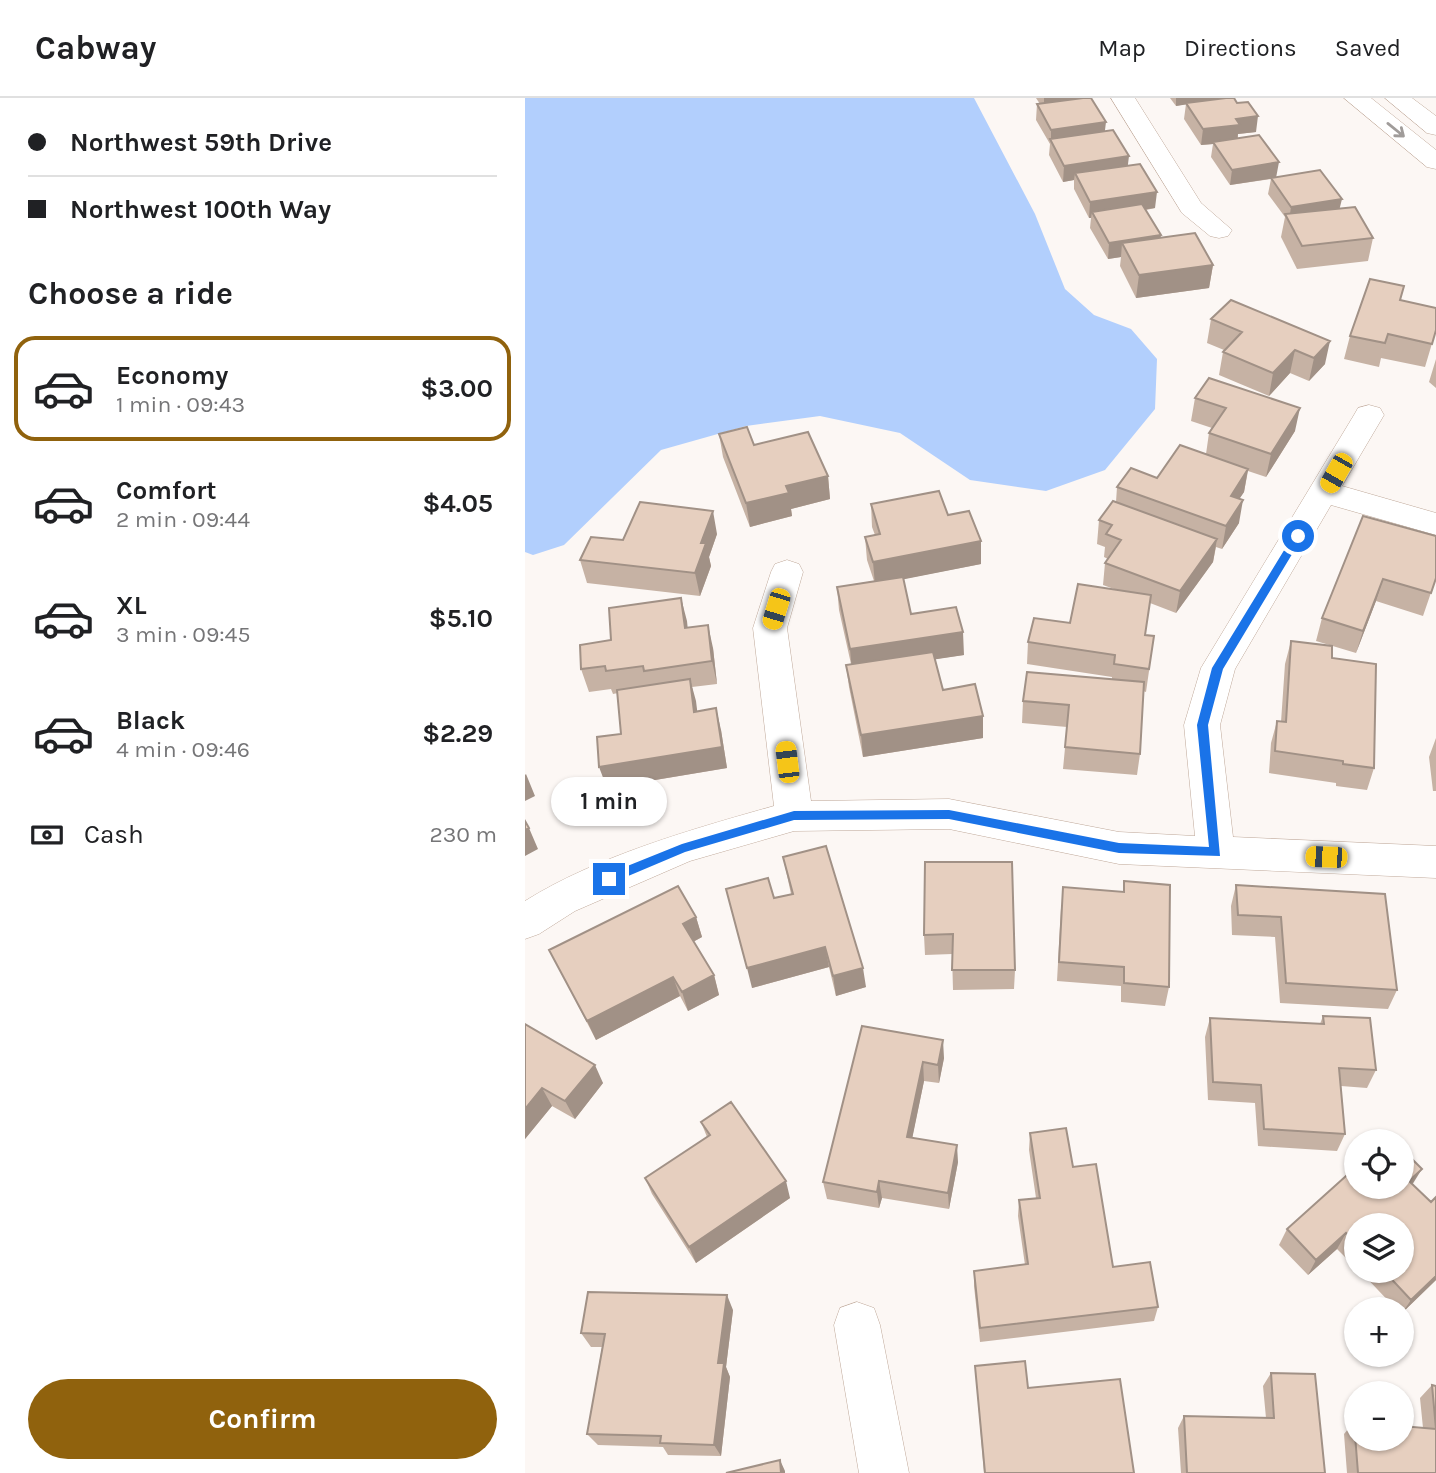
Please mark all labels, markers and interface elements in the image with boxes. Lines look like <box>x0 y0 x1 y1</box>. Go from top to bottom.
text: Cabway <box>35 29 156 67</box>
text: Map <box>1098 34 1146 62</box>
text: Directions <box>1184 34 1297 62</box>
text: Saved <box>1335 34 1401 62</box>
one-way arrow <box>1386 123 1404 138</box>
text: Northwest 59th Drive <box>70 127 332 158</box>
text: Northwest 100th Way <box>70 194 331 225</box>
text: Choose a ride <box>28 275 233 312</box>
icon: car <box>32 357 95 420</box>
text: Economy <box>116 360 228 391</box>
text: $3.00 <box>420 373 493 404</box>
text: 1 min · 09:43 <box>116 391 245 418</box>
car <box>1317 450 1356 496</box>
icon: car <box>32 472 95 535</box>
text: Comfort <box>116 475 217 506</box>
text: $4.05 <box>422 488 493 519</box>
text: 2 min · 09:44 <box>116 506 250 533</box>
route start <box>1282 520 1314 552</box>
car <box>760 586 793 632</box>
icon: car <box>32 587 95 650</box>
text: XL <box>116 590 147 621</box>
text: $5.10 <box>429 603 493 634</box>
text: 3 min · 09:45 <box>116 621 250 648</box>
icon: car <box>32 702 95 765</box>
text: Black <box>116 705 185 736</box>
text: $2.29 <box>422 718 493 749</box>
text: 4 min · 09:46 <box>116 736 250 763</box>
car <box>775 740 800 784</box>
callout: 1 min <box>551 778 667 826</box>
text: 1 min <box>580 788 638 815</box>
icon: cash <box>28 816 66 854</box>
text: Cash <box>84 819 144 850</box>
text: 230 m <box>429 821 497 848</box>
car <box>1305 846 1348 868</box>
route end <box>593 863 625 895</box>
map controls <box>1344 1129 1414 1451</box>
button: locate <box>1344 1129 1414 1199</box>
button: layers <box>1344 1213 1414 1283</box>
button: + <box>1344 1297 1414 1367</box>
button: Confirm <box>28 1379 497 1459</box>
button: − <box>1344 1381 1414 1451</box>

